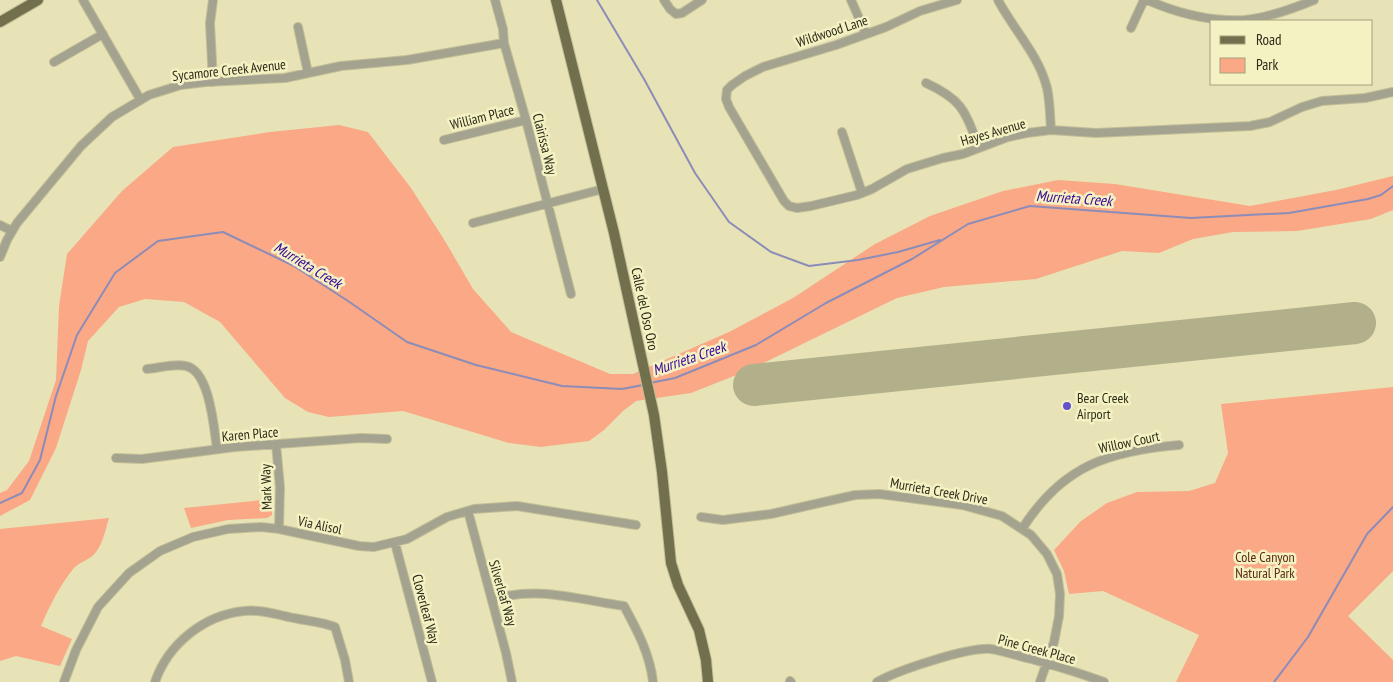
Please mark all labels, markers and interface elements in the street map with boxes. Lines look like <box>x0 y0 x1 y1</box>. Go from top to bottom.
street label: Wildwood Lane <box>794 11 870 51</box>
legend <box>1210 20 1373 85</box>
text: Road <box>1256 30 1282 49</box>
street label: Sycamore Creek Avenue <box>171 55 287 85</box>
text: Park <box>1256 55 1278 74</box>
street label: William Place <box>448 100 516 134</box>
street label: Clairissa Way <box>529 111 562 177</box>
street label: Hayes Avenue <box>958 114 1028 150</box>
water label: Murrieta Creek <box>1035 186 1115 210</box>
water label: Murrieta Creek <box>271 237 347 294</box>
street label: Calle del Oso Oro <box>627 266 663 352</box>
water label: Murrieta Creek <box>650 336 730 379</box>
place label: Bear Creek Airport <box>1077 389 1129 423</box>
marker: Bear Creek Airport <box>1061 400 1073 412</box>
street label: Karen Place <box>221 423 279 445</box>
street label: Willow Court <box>1097 427 1161 457</box>
street label: Mark Way <box>256 463 276 510</box>
street label: Murrieta Creek Drive <box>889 474 989 508</box>
street label: Via Alisol <box>295 511 344 539</box>
park label: Cole Canyon Natural Park <box>1235 548 1295 582</box>
street label: Silverleaf Way <box>485 558 521 629</box>
street label: Cloverleaf Way <box>408 572 444 647</box>
street label: Pine Creek Place <box>996 630 1078 668</box>

